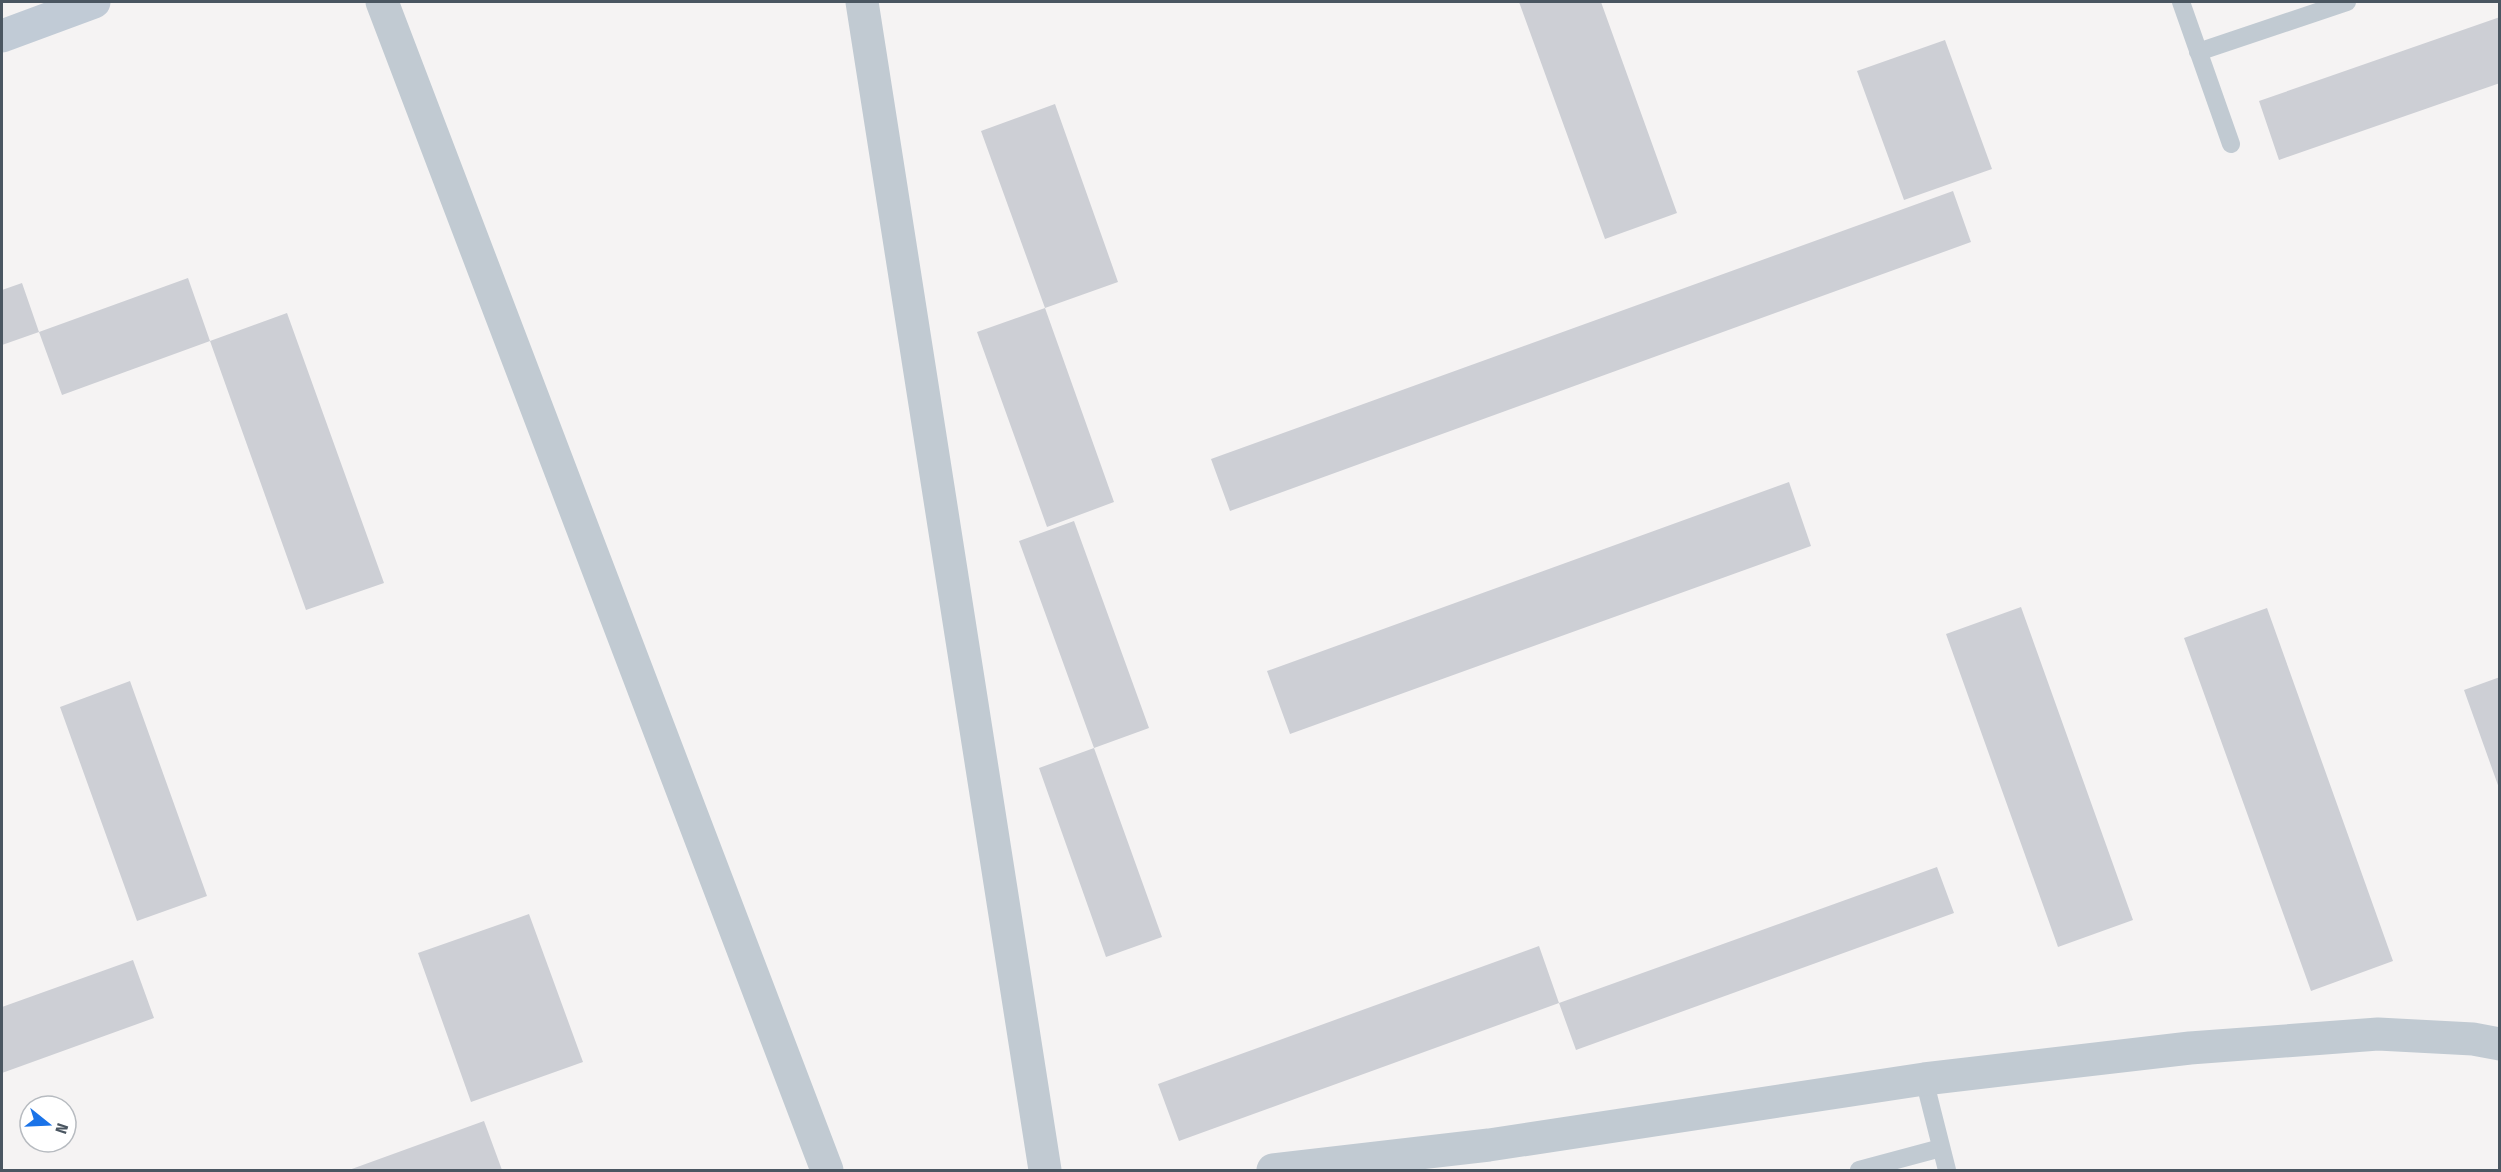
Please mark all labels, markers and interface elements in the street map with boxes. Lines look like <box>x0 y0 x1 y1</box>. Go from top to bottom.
north arrow <box>18 1094 78 1154</box>
text: N <box>51 1121 72 1136</box>

